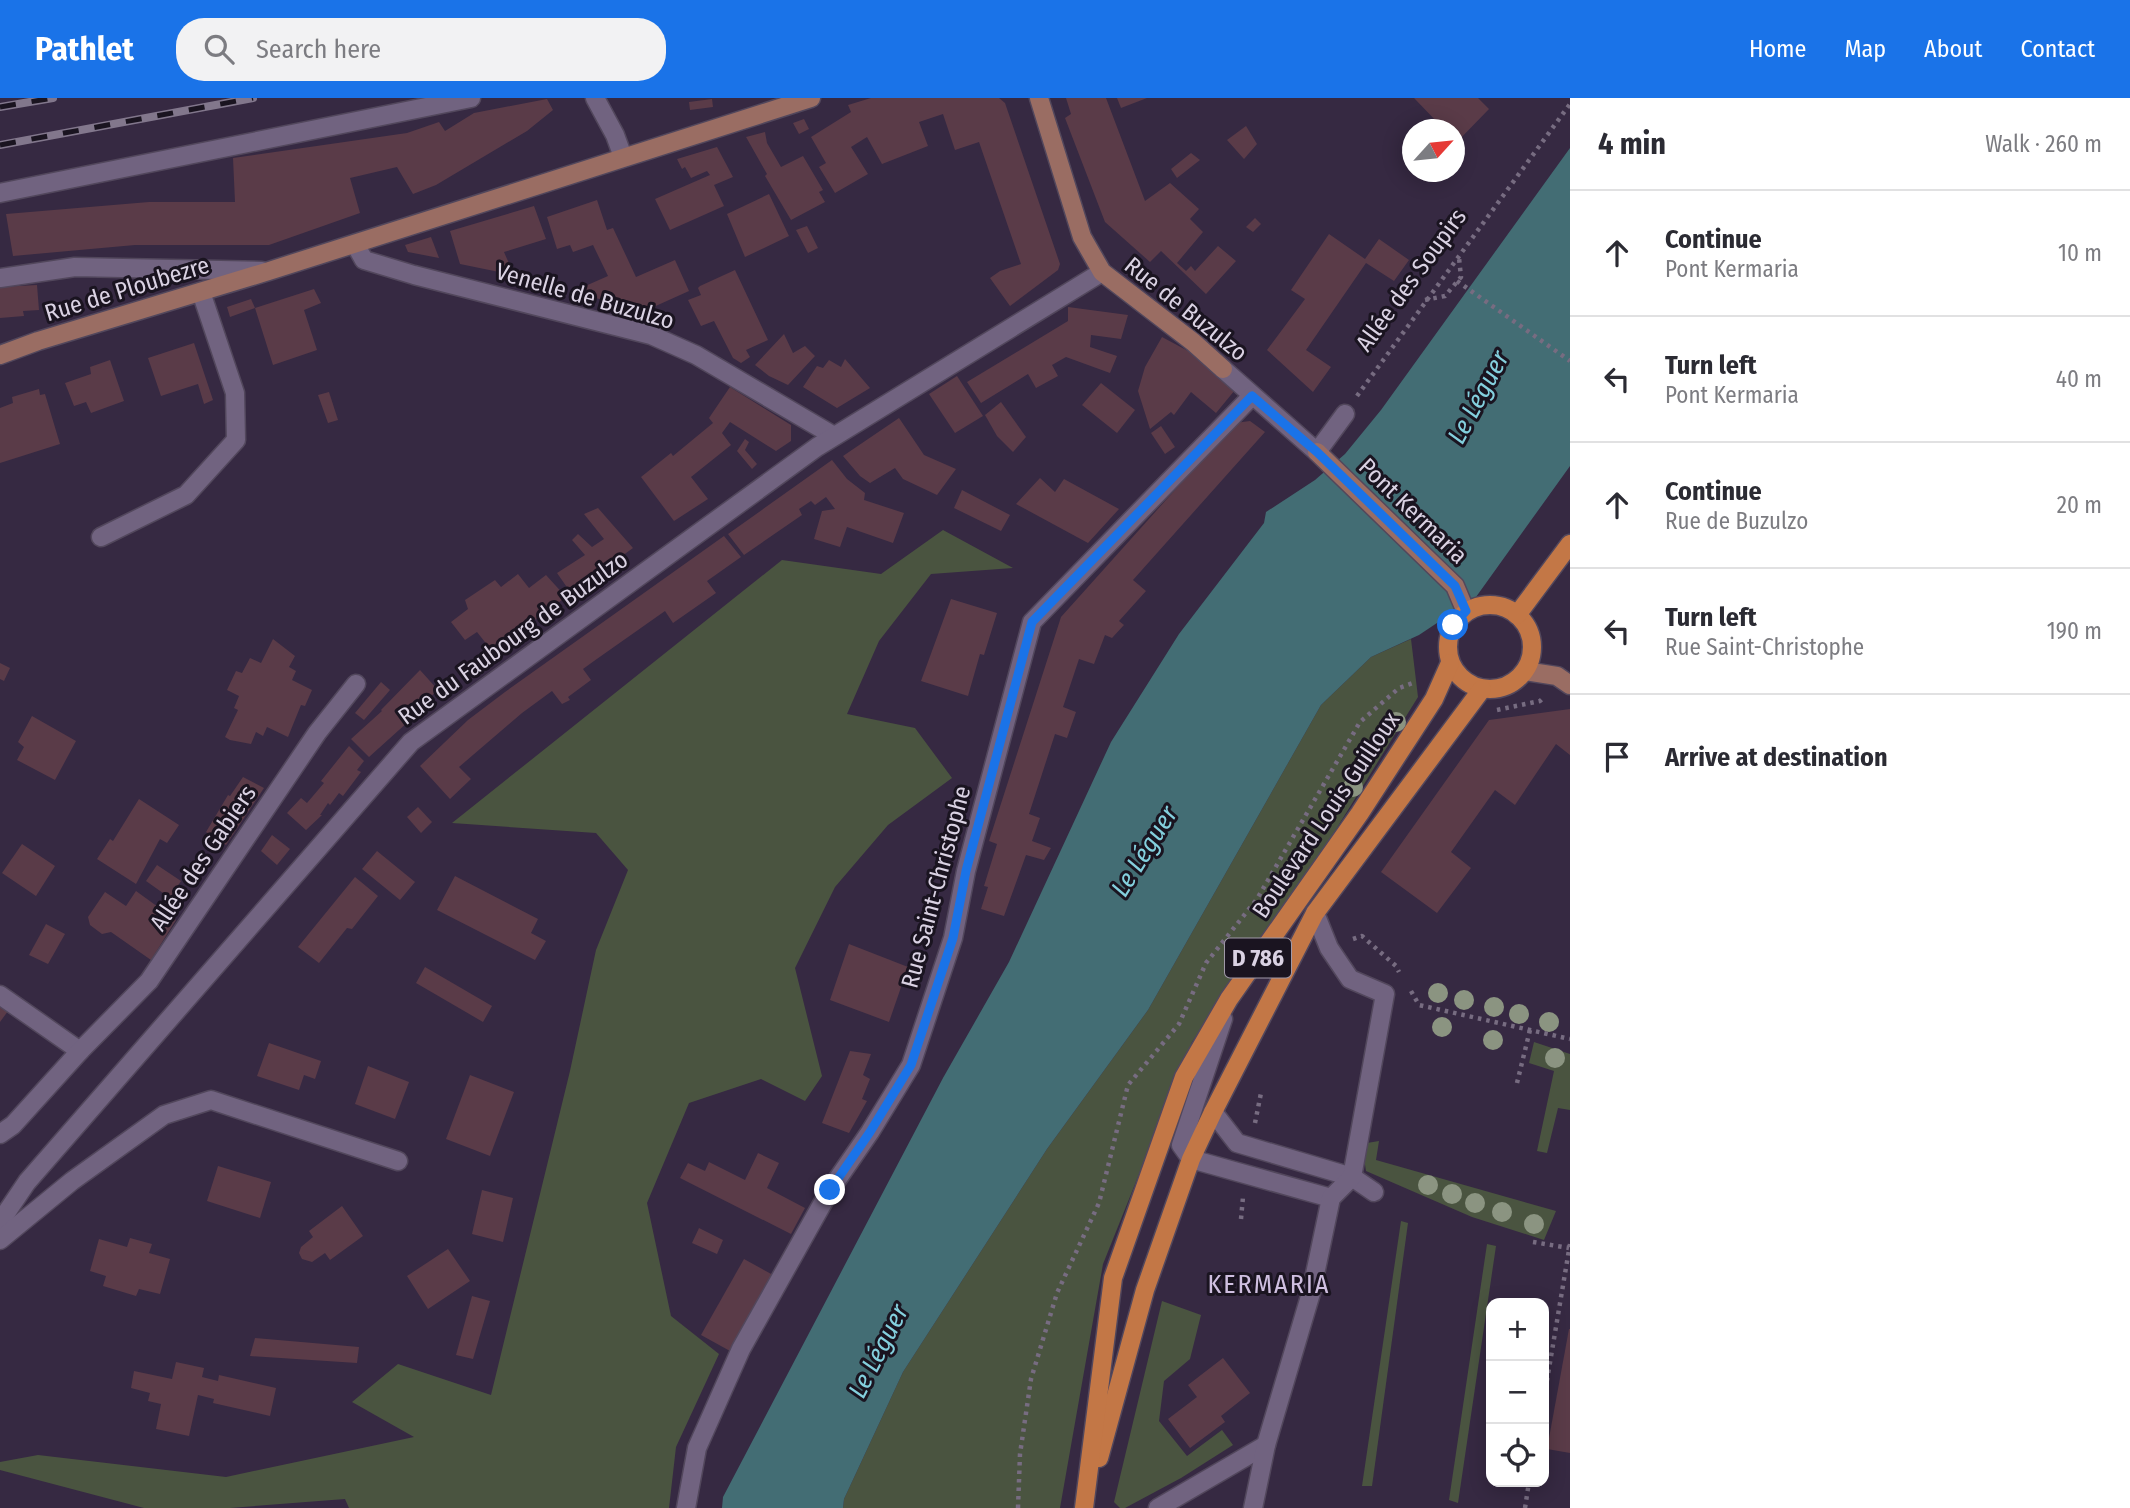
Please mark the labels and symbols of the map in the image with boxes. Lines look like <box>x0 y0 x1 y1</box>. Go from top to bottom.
north arrow <box>1402 119 1465 182</box>
street label: Allée des Soupirs <box>1350 203 1472 357</box>
street label: Rue de Ploubezre <box>41 251 213 327</box>
street label: Rue de Buzulzo <box>1119 251 1253 367</box>
street label: Venelle de Buzulzo <box>493 257 677 335</box>
water label: Le Léguer <box>1441 345 1516 449</box>
street label: Pont Kermaria <box>1353 452 1473 570</box>
street label: Rue du Faubourg de Buzulzo <box>393 545 633 731</box>
route start <box>1437 609 1468 640</box>
street label: Boulevard Louis Guilloux <box>1247 706 1406 923</box>
street label: Allée des Gabiers <box>144 780 262 936</box>
street label: Rue Saint-Christophe <box>896 783 976 991</box>
water label: Le Léguer <box>1105 800 1185 902</box>
road number: D 786 <box>1225 938 1291 978</box>
route end <box>814 1174 845 1205</box>
district label: KERMARIA <box>1208 1269 1330 1300</box>
water label: Le Léguer <box>842 1298 916 1403</box>

